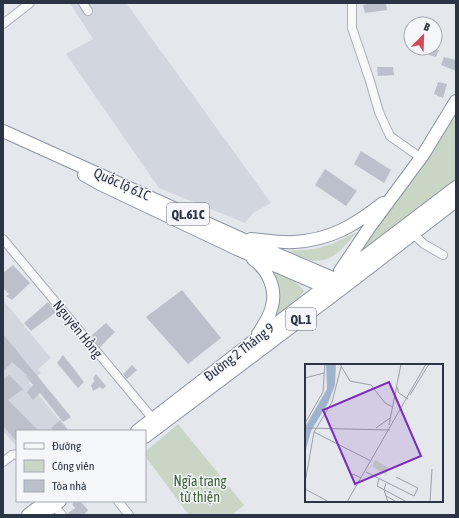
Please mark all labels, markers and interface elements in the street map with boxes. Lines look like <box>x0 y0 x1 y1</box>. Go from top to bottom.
north arrow <box>403 16 443 56</box>
text: B <box>422 20 432 34</box>
street label: Quốc lộ 61C <box>91 164 154 204</box>
road number: QL.61C <box>167 203 209 225</box>
street label: Nguyên Hồng <box>50 296 107 361</box>
road number: QL.1 <box>286 308 316 330</box>
street label: Đường 2 Tháng 9 <box>201 320 277 384</box>
inset map <box>305 364 443 502</box>
legend <box>16 430 146 502</box>
text: Đường <box>52 439 82 453</box>
text: Công viên <box>52 459 95 473</box>
park label: Ngĩa trang từ thiện <box>173 473 227 505</box>
text: Tòa nhà <box>52 479 87 493</box>

